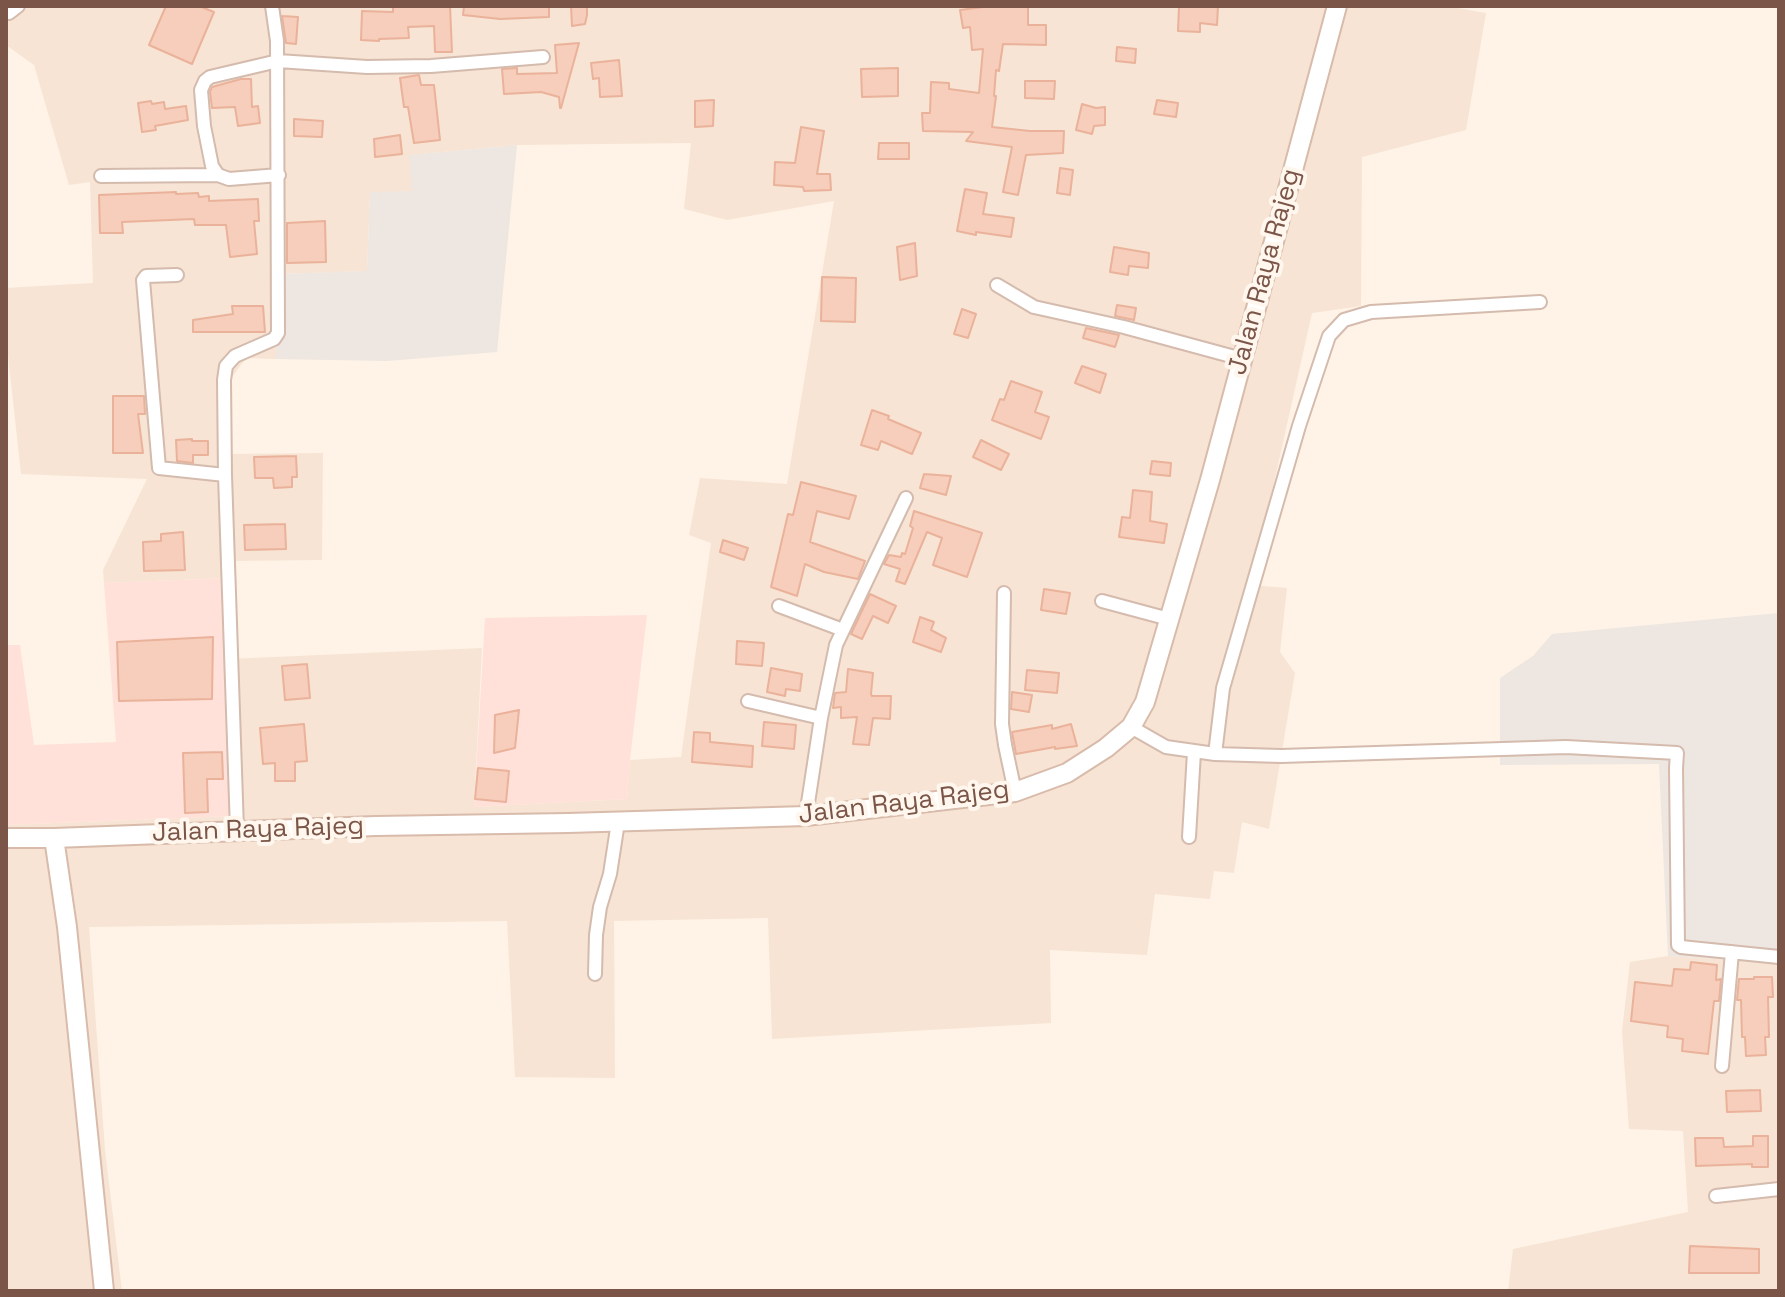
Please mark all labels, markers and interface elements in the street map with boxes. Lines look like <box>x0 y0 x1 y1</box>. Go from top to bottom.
street label: Jalan Raya Rajeg <box>1222 166 1308 378</box>
street label: Jalan Raya Rajeg <box>797 775 1011 831</box>
street label: Jalan Raya Rajeg <box>151 811 365 849</box>

